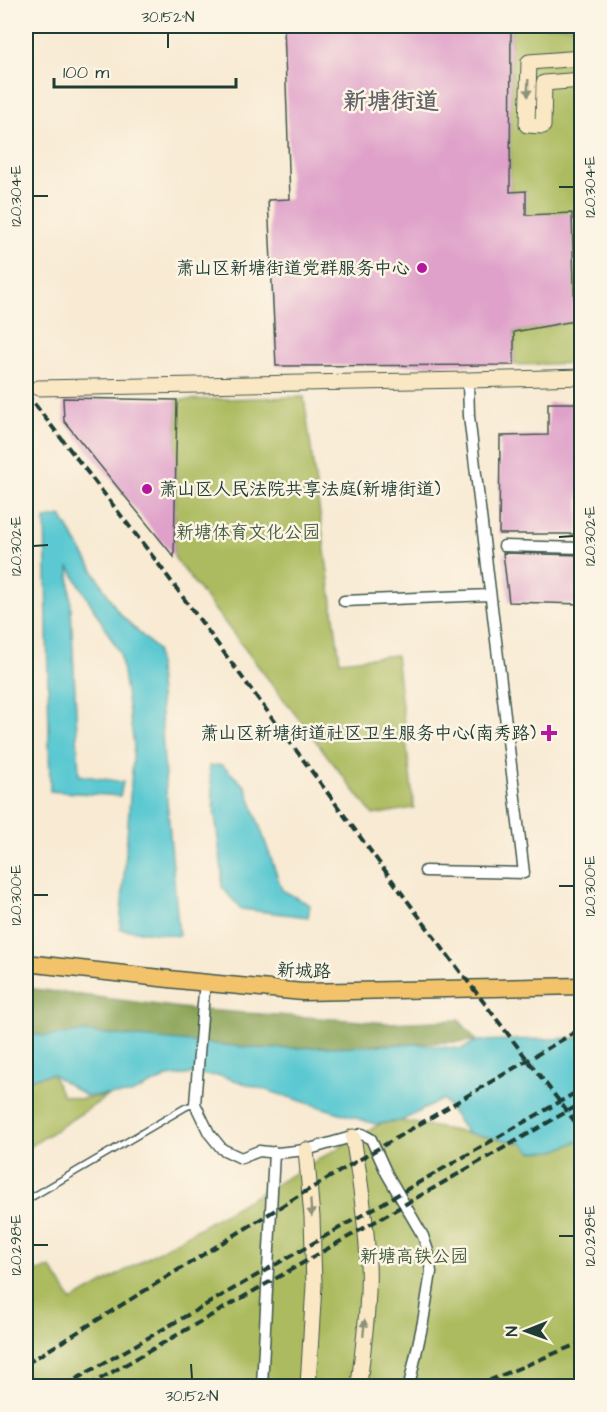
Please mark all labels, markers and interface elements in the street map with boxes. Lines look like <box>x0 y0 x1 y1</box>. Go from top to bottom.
text: 30.152°N <box>141 7 195 28</box>
scale bar <box>54 51 236 89</box>
text: 100 m <box>63 60 109 85</box>
one-way arrow <box>524 78 533 97</box>
district label: 新塘街道 <box>343 85 439 119</box>
text: 120.304°E <box>580 156 601 218</box>
text: 120.304°E <box>6 165 27 227</box>
place label: 萧山区新塘街道党群服务中心 <box>176 256 410 281</box>
marker: 萧山区新塘街道党群服务中心 <box>415 261 429 275</box>
place label: 萧山区人民法院共享法庭(新塘街道) <box>159 477 441 502</box>
marker: 萧山区人民法院共享法庭(新塘街道) <box>140 482 154 496</box>
text: 120.302°E <box>580 506 601 566</box>
text: 120.302°E <box>6 516 27 576</box>
park label: 新塘体育文化公园 <box>176 520 320 545</box>
place label: 萧山区新塘街道社区卫生服务中心(南秀路) <box>200 721 536 746</box>
marker: 萧山区新塘街道社区卫生服务中心(南秀路) <box>540 724 558 742</box>
text: 120.300°E <box>580 855 601 916</box>
text: 120.300°E <box>6 864 27 925</box>
street label: 新城路 <box>277 958 331 984</box>
one-way arrow <box>306 1199 316 1218</box>
text: 120.298°E <box>580 1205 601 1267</box>
text: 120.298°E <box>6 1214 27 1276</box>
park label: 新塘高铁公园 <box>360 1244 468 1269</box>
north arrow <box>496 1301 556 1361</box>
one-way arrow <box>359 1319 369 1338</box>
text: N <box>501 1326 523 1336</box>
text: 30.152°N <box>165 1386 219 1407</box>

